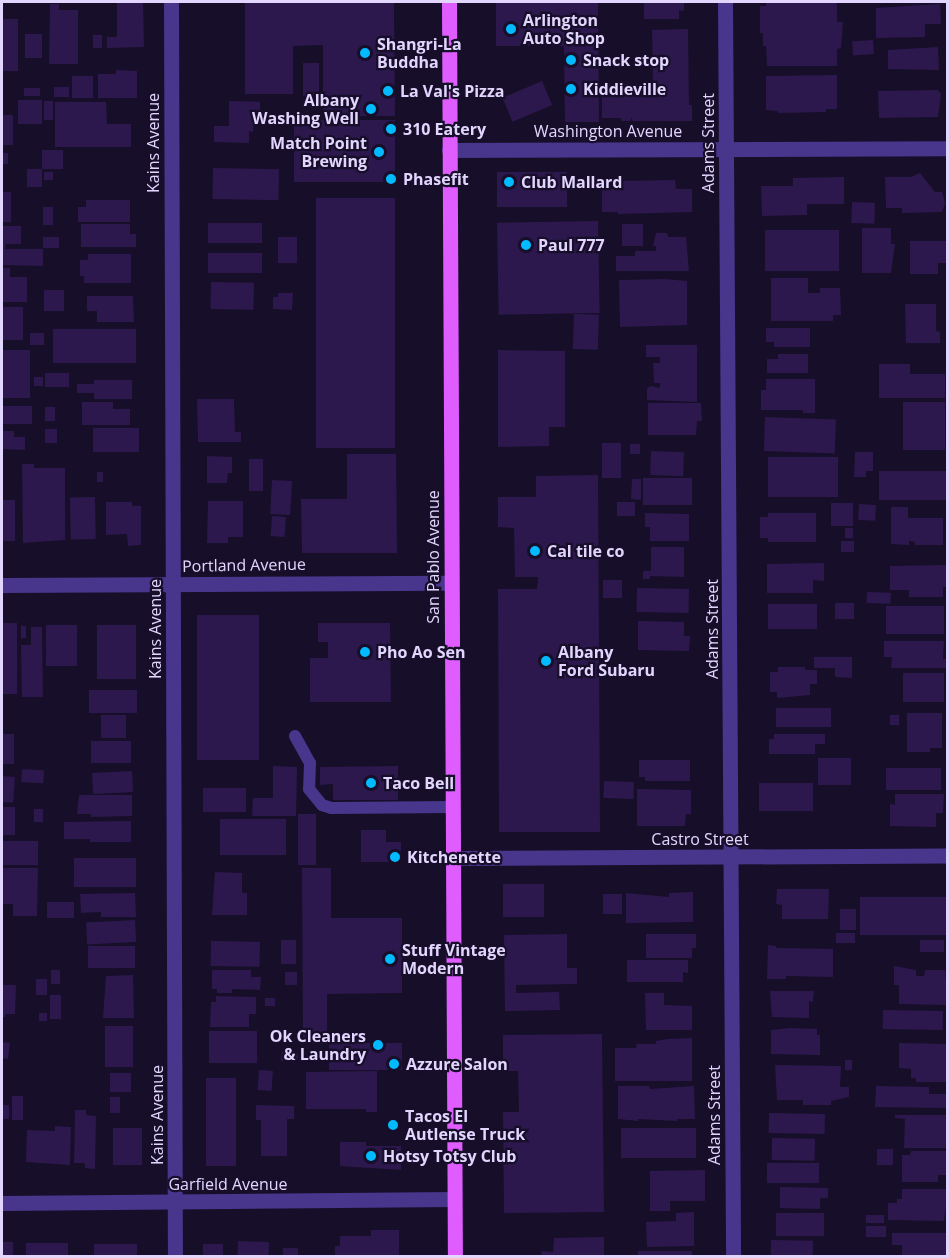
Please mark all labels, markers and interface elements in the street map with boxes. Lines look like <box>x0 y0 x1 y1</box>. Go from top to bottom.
place label: Arlington Auto Shop <box>523 10 605 48</box>
marker: Arlington Auto Shop <box>504 22 518 36</box>
place label: Shangri-La Buddha <box>377 34 462 72</box>
marker: Shangri-La Buddha <box>358 46 372 60</box>
place label: Snack stop <box>583 50 669 70</box>
marker: Snack stop <box>564 53 578 67</box>
place label: Kiddieville <box>583 79 666 99</box>
place label: La Val's Pizza <box>400 81 504 101</box>
marker: Kiddieville <box>564 82 578 96</box>
marker: La Val's Pizza <box>381 84 395 98</box>
place label: Albany Washing Well <box>252 90 359 128</box>
street label: Kains Avenue <box>143 93 163 193</box>
street label: Adams Street <box>698 93 718 193</box>
marker: Albany Washing Well <box>364 102 378 116</box>
place label: 310 Eatery <box>403 119 486 139</box>
street label: Washington Avenue <box>534 121 682 141</box>
marker: 310 Eatery <box>384 122 398 136</box>
place label: Match Point Brewing <box>270 133 367 171</box>
marker: Match Point Brewing <box>372 145 386 159</box>
place label: Phasefit <box>403 169 469 189</box>
marker: Phasefit <box>384 172 398 186</box>
place label: Club Mallard <box>521 172 622 192</box>
marker: Club Mallard <box>502 175 516 189</box>
place label: Paul 777 <box>538 235 605 255</box>
marker: Paul 777 <box>519 238 533 252</box>
street label: San Pablo Avenue <box>423 490 443 624</box>
place label: Cal tile co <box>547 541 624 561</box>
marker: Cal tile co <box>528 544 542 558</box>
street label: Portland Avenue <box>182 554 306 576</box>
street label: Kains Avenue <box>145 579 165 679</box>
street label: Adams Street <box>702 579 722 679</box>
place label: Pho Ao Sen <box>377 642 466 662</box>
place label: Albany Ford Subaru <box>558 642 655 680</box>
marker: Pho Ao Sen <box>358 645 372 659</box>
marker: Albany Ford Subaru <box>539 654 553 668</box>
place label: Taco Bell <box>383 773 454 793</box>
marker: Taco Bell <box>364 776 378 790</box>
street label: Castro Street <box>651 829 749 849</box>
place label: Kitchenette <box>407 847 501 867</box>
marker: Kitchenette <box>388 850 402 864</box>
place label: Stuff Vintage Modern <box>402 940 506 978</box>
marker: Stuff Vintage Modern <box>383 952 397 966</box>
place label: Ok Cleaners & Laundry <box>270 1026 366 1064</box>
marker: Ok Cleaners & Laundry <box>371 1038 385 1052</box>
place label: Azzure Salon <box>406 1054 508 1074</box>
marker: Azzure Salon <box>387 1057 401 1071</box>
street label: Kains Avenue <box>147 1065 167 1165</box>
street label: Adams Street <box>704 1065 724 1165</box>
place label: Tacos El Autlense Truck <box>405 1106 525 1144</box>
marker: Tacos El Autlense Truck <box>386 1118 400 1132</box>
place label: Hotsy Totsy Club <box>383 1146 516 1166</box>
marker: Hotsy Totsy Club <box>364 1149 378 1163</box>
street label: Garfield Avenue <box>168 1174 288 1194</box>

